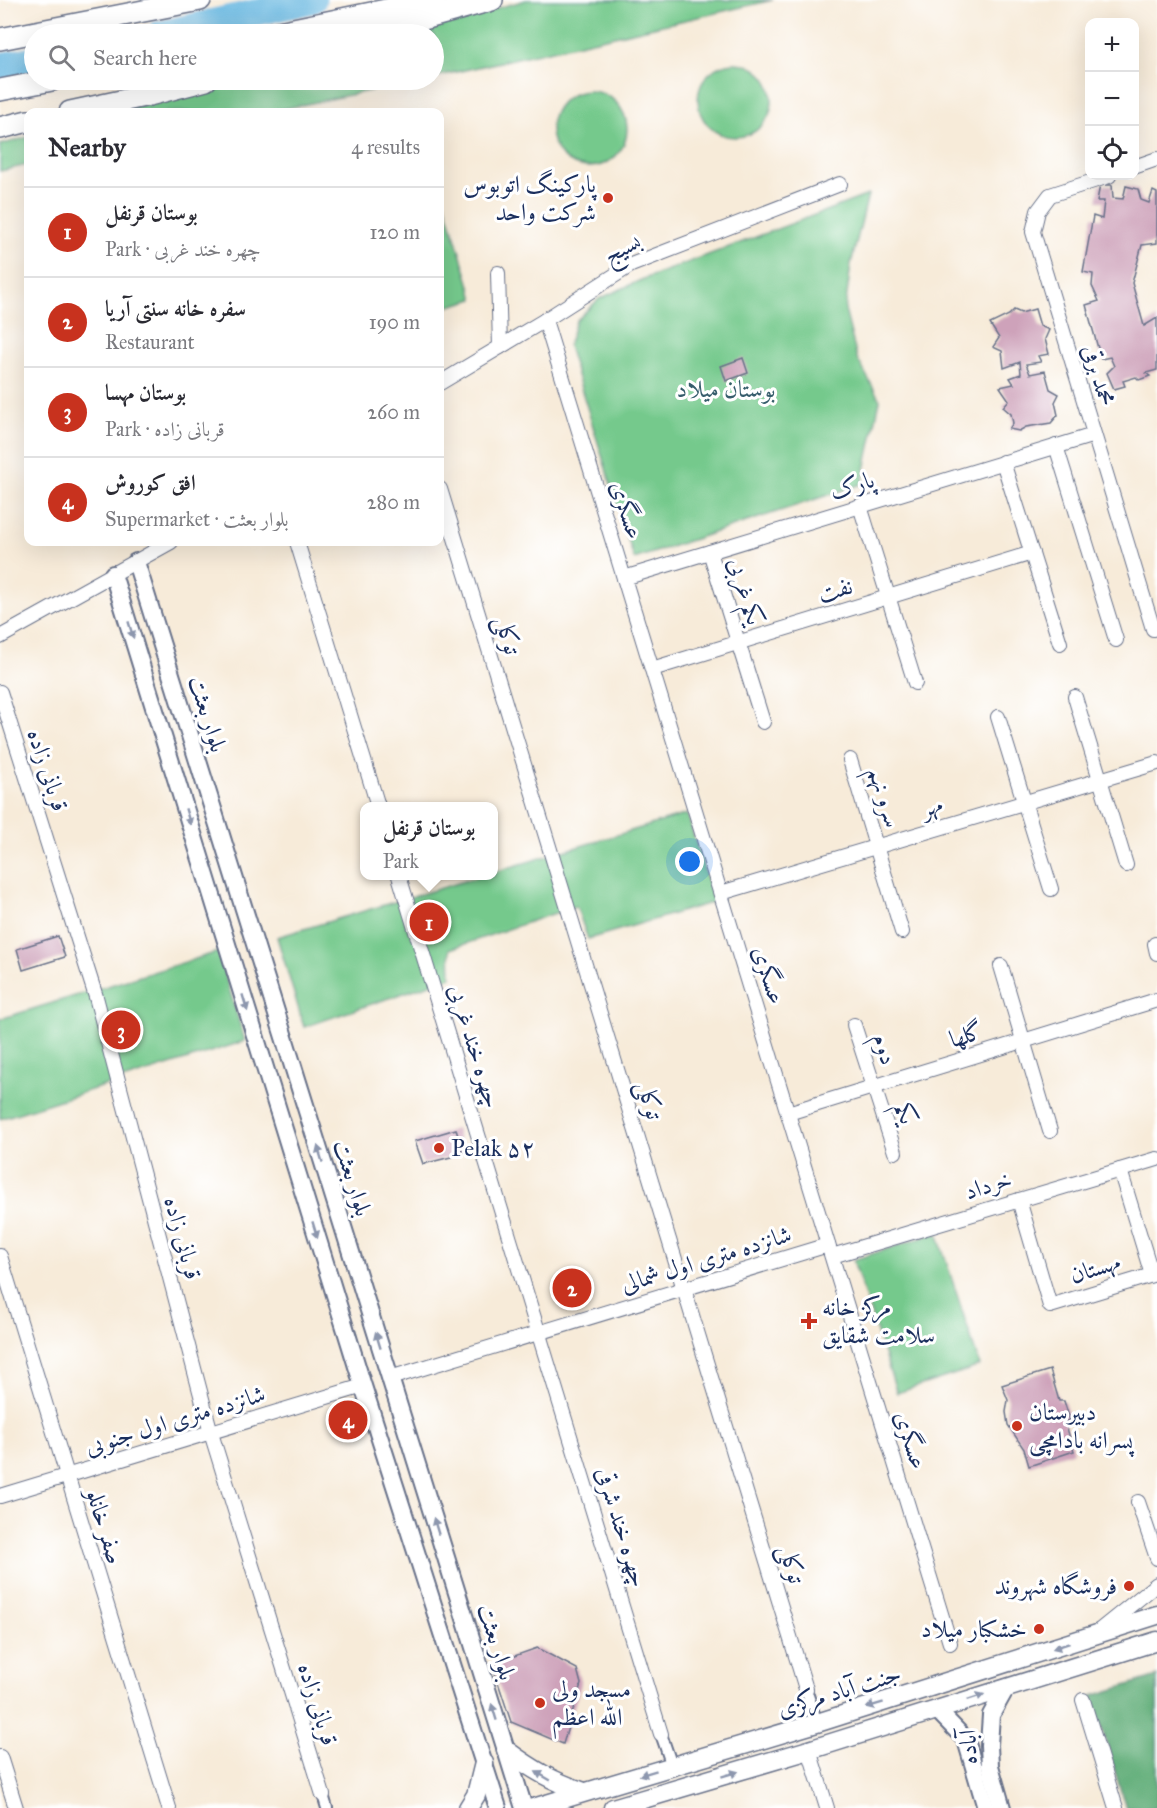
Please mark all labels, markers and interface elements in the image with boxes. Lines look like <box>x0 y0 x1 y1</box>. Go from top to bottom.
map controls <box>1085 18 1139 180</box>
button: + <box>1085 18 1139 72</box>
search box <box>24 24 444 90</box>
icon: search <box>45 41 78 74</box>
text: Search here <box>93 44 197 71</box>
button: − <box>1085 72 1139 126</box>
button: locate <box>1085 126 1139 180</box>
text: Nearby <box>48 131 126 163</box>
text: 4 results <box>351 135 420 159</box>
place label: پارکینگ اتوبوس شرکت واحد <box>463 169 597 228</box>
marker: پارکینگ اتوبوس شرکت واحد <box>601 191 615 205</box>
text: بوستان قرنفل <box>105 199 198 226</box>
text: 1 <box>64 220 71 244</box>
text: 120 m <box>369 220 420 244</box>
street label: بسیج <box>598 226 649 275</box>
text: Park · چهره خند غربی <box>105 237 261 261</box>
text: سفره خانه سنتی آریا <box>105 295 246 322</box>
text: 2 <box>63 310 72 334</box>
text: 190 m <box>369 310 420 334</box>
text: Restaurant <box>105 330 195 354</box>
street label: محمد برقی <box>1076 341 1122 409</box>
park label: بوستان میلاد <box>676 374 776 404</box>
text: بوستان مهسا <box>105 379 186 406</box>
text: 3 <box>64 400 72 424</box>
text: 260 m <box>367 400 420 424</box>
text: Park · قربانی زاده <box>105 417 225 441</box>
street label: پارک <box>826 464 880 508</box>
text: افق کوروش <box>105 469 196 496</box>
street label: عسگری <box>604 477 650 543</box>
text: 4 <box>62 490 73 514</box>
text: 280 m <box>367 490 420 514</box>
text: Supermarket · بلوار بعثت <box>105 507 289 531</box>
street label: یکم غربی <box>715 554 771 632</box>
street label: نفت <box>814 571 856 609</box>
street label: توکلی <box>486 612 528 659</box>
one-way arrow <box>127 621 136 639</box>
street label: بلوار بعثت <box>182 672 234 756</box>
street label: قربانی زاده <box>21 725 75 815</box>
street label: سرو نهم <box>855 763 908 833</box>
street label: مهر <box>915 789 946 824</box>
popup <box>360 802 498 880</box>
one-way arrow <box>184 808 193 826</box>
text: بوستان قرنفل <box>383 814 475 841</box>
your location <box>675 847 704 876</box>
text: Park <box>383 849 419 873</box>
pin: 1 <box>410 900 448 944</box>
street label: عسگری <box>746 942 792 1008</box>
street label: چهره خند غربی <box>440 980 508 1112</box>
one-way arrow <box>241 994 250 1012</box>
pin: 3 <box>102 1008 140 1052</box>
street label: گلها <box>946 1016 986 1054</box>
street label: دوم <box>860 1030 904 1070</box>
street label: توکلی <box>628 1077 670 1124</box>
street label: یکم <box>882 1098 924 1131</box>
place label: Pelak ۵۲ <box>451 1133 535 1163</box>
street label: بلوار بعثت <box>327 1136 379 1220</box>
marker: Pelak ۵۲ <box>432 1141 446 1155</box>
one-way arrow <box>315 1145 324 1163</box>
street label: خرداد <box>961 1164 1015 1206</box>
street label: قربانی زاده <box>158 1193 208 1283</box>
street label: شانزده متری اول شمالی <box>617 1219 795 1299</box>
one-way arrow <box>311 1221 320 1239</box>
street label: مهستان <box>1066 1246 1124 1290</box>
pin: 2 <box>552 1266 592 1310</box>
place label: مرکز خانه سلامت شقایق <box>822 1292 935 1350</box>
marker: مرکز خانه سلامت شقایق <box>800 1312 818 1330</box>
one-way arrow <box>373 1331 382 1349</box>
street label: شانزده متری اول جنوبی <box>81 1378 269 1464</box>
place label: دبیرستان پسرانه بادامچی <box>1029 1397 1135 1458</box>
pin: 4 <box>328 1398 368 1442</box>
street label: عسگری <box>888 1407 934 1473</box>
marker: دبیرستان پسرانه بادامچی <box>1010 1419 1024 1433</box>
street label: چهره خند شرقی <box>589 1463 654 1591</box>
street label: صفر خانلو <box>78 1482 131 1567</box>
one-way arrow <box>431 1517 440 1535</box>
street label: توکلی <box>770 1541 812 1588</box>
place label: فروشگاه شهروند <box>994 1571 1117 1601</box>
marker: فروشگاه شهروند <box>1122 1579 1136 1593</box>
street label: بلوار بعثت <box>471 1600 523 1684</box>
place label: خشکبار میلاد <box>921 1614 1027 1644</box>
marker: خشکبار میلاد <box>1032 1622 1046 1636</box>
one-way arrow <box>1052 1642 1070 1651</box>
street label: جنت آباد مرکزی <box>773 1658 905 1726</box>
street label: قربانی زاده <box>291 1659 345 1749</box>
place label: مسجد ولی الله اعظم <box>552 1674 631 1739</box>
one-way arrow <box>967 1692 985 1702</box>
marker: مسجد ولی الله اعظم <box>533 1696 547 1710</box>
one-way arrow <box>866 1701 884 1710</box>
one-way arrow <box>489 1703 498 1721</box>
street label: آباده <box>952 1726 984 1765</box>
one-way arrow <box>639 1769 657 1778</box>
one-way arrow <box>721 1769 739 1778</box>
one-way arrow <box>535 1770 551 1781</box>

